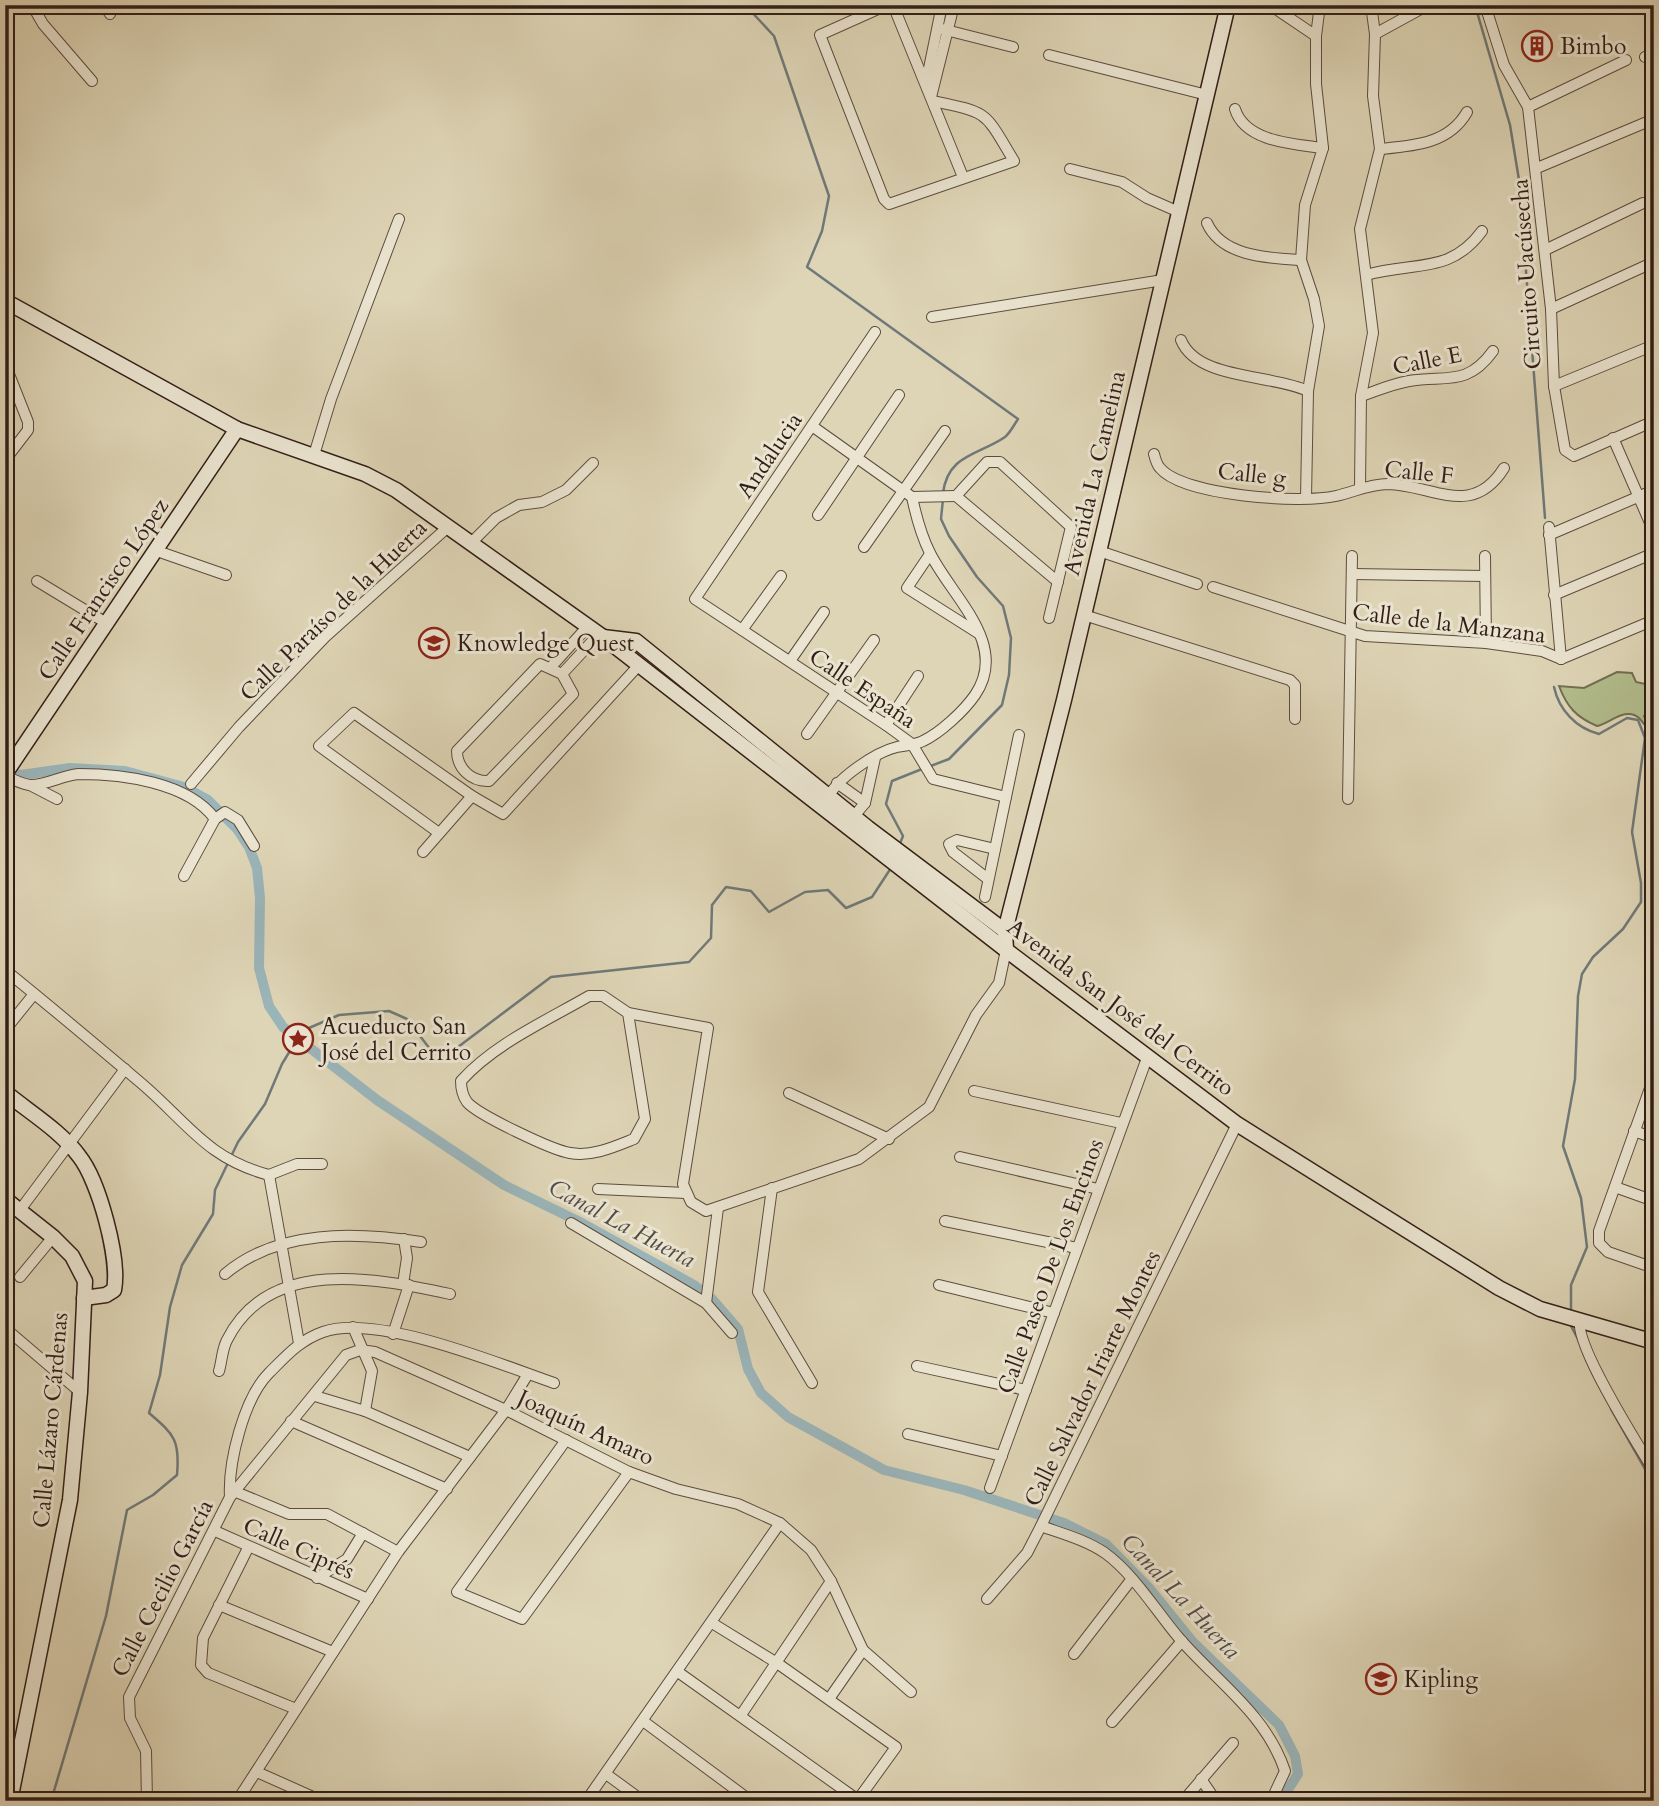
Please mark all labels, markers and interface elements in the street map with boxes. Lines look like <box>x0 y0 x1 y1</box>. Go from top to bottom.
building icon: Bimbo <box>1520 29 1554 63</box>
place label: Bimbo <box>1560 31 1626 62</box>
street label: Circuito Uacúsecha <box>1504 178 1549 370</box>
street label: Calle E <box>1390 339 1464 382</box>
street label: Avenida La Camelina <box>1056 368 1133 578</box>
street label: Andalucia <box>729 406 809 504</box>
street label: Calle F <box>1383 453 1455 492</box>
street label: Calle g <box>1216 455 1288 494</box>
street label: Calle Francisco López <box>31 492 176 686</box>
street label: Calle Paraíso de la Huerta <box>233 513 434 708</box>
street label: Calle de la Manzana <box>1350 596 1547 651</box>
school or university icon: Knowledge Quest <box>417 626 451 660</box>
place label: Knowledge Quest <box>457 628 634 659</box>
street label: Calle España <box>803 641 922 736</box>
street label: Avenida San José del Cerrito <box>1001 912 1241 1103</box>
place label: Acueducto San José del Cerrito <box>318 1011 471 1068</box>
place icon: Acueducto San José del Cerrito <box>281 1022 315 1056</box>
street label: Calle Paseo De Los Encinos <box>990 1134 1111 1398</box>
water label: Canal La Huerta <box>543 1171 701 1276</box>
street label: Calle Salvador Iriarte Montes <box>1017 1245 1168 1512</box>
street label: Calle Lázaro Cárdenas <box>26 1311 75 1529</box>
street label: Joaquín Amaro <box>510 1381 659 1473</box>
street label: Calle Cecilio García <box>104 1494 221 1682</box>
street label: Calle Ciprés <box>238 1510 359 1587</box>
water label: Canal La Huerta <box>1114 1526 1248 1667</box>
school or university icon: Kipling <box>1364 1662 1398 1696</box>
place label: Kipling <box>1404 1664 1478 1695</box>

